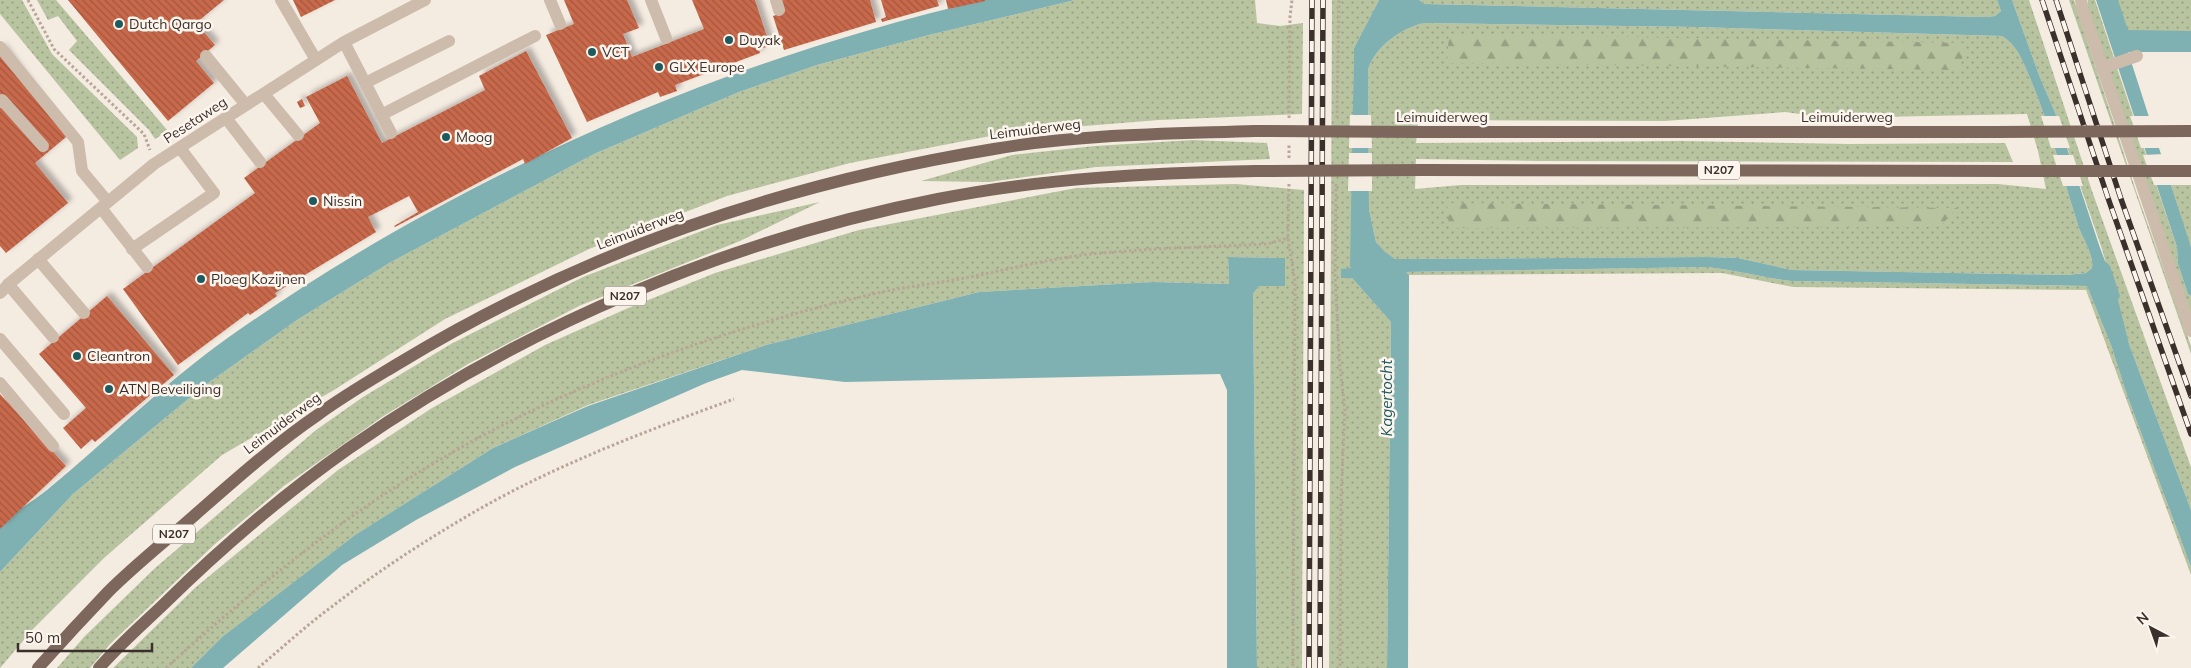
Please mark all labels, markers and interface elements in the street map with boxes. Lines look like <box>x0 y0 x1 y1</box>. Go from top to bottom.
place label: Dutch Qargo <box>129 15 212 33</box>
marker: Dutch Qargo <box>113 18 125 30</box>
place label: Duyak <box>739 31 781 49</box>
marker: Duyak <box>723 34 735 46</box>
place label: VCT <box>602 43 630 61</box>
marker: VCT <box>586 46 598 58</box>
place label: GLX Europe <box>669 58 745 76</box>
marker: GLX Europe <box>653 61 665 73</box>
street label: Pesetaweg <box>160 93 230 147</box>
street label: Leimuiderweg <box>1396 108 1488 126</box>
street label: Leimuiderweg <box>1801 108 1893 126</box>
street label: Leimuiderweg <box>988 114 1082 144</box>
place label: Moog <box>456 128 492 146</box>
marker: Moog <box>440 131 452 143</box>
road number: N207 <box>1698 160 1740 180</box>
place label: Nissin <box>323 192 362 210</box>
marker: Nissin <box>307 195 319 207</box>
street label: Leimuiderweg <box>594 204 686 254</box>
place label: Ploeg Kozijnen <box>211 270 306 288</box>
marker: Ploeg Kozijnen <box>195 273 207 285</box>
road number: N207 <box>604 286 646 306</box>
place label: Cleantron <box>87 347 150 365</box>
marker: Cleantron <box>71 350 83 362</box>
water label: Kagertocht <box>1377 359 1396 436</box>
place label: ATN Beveiliging <box>119 380 221 398</box>
marker: ATN Beveiliging <box>103 383 115 395</box>
street label: Leimuiderweg <box>240 388 324 458</box>
road number: N207 <box>153 524 195 544</box>
north arrow <box>2126 603 2176 653</box>
text: N <box>2133 608 2152 628</box>
scale bar <box>18 620 151 652</box>
text: 50 m <box>25 628 60 647</box>

